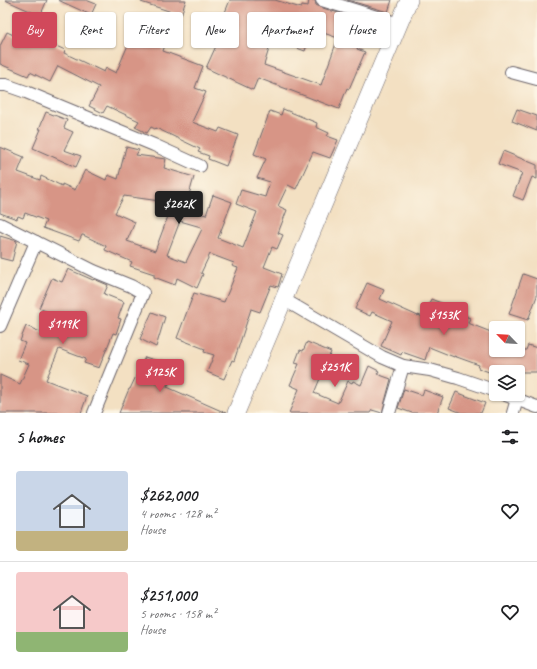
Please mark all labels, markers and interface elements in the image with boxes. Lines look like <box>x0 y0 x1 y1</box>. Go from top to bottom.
chip: Buy <box>12 12 57 48</box>
chip: Rent <box>65 12 116 48</box>
chip: Filters <box>124 12 183 48</box>
chip: New <box>191 12 239 48</box>
chip: Apartment <box>247 12 326 48</box>
chip: House <box>334 12 390 48</box>
pin: $262K <box>151 191 207 225</box>
text: $262K <box>164 196 194 212</box>
pin: $153K <box>416 302 472 336</box>
text: $153K <box>429 307 459 323</box>
pin: $119K <box>35 311 91 345</box>
text: $119K <box>48 316 78 332</box>
north arrow <box>489 321 525 357</box>
map controls <box>489 321 525 401</box>
pin: $251K <box>307 354 363 388</box>
pin: $125K <box>132 359 188 393</box>
text: $251K <box>320 359 350 375</box>
text: $125K <box>145 364 175 380</box>
button: layers <box>489 365 525 401</box>
icon: filters <box>499 426 521 448</box>
text: 5 homes <box>16 427 64 448</box>
text: $262,000 <box>140 485 197 506</box>
icon: home <box>48 487 96 535</box>
icon: heart <box>499 500 521 522</box>
text: 4 rooms · 128 m² <box>140 506 216 522</box>
text: House <box>140 522 165 538</box>
text: $251,000 <box>140 585 197 606</box>
icon: home <box>48 588 96 636</box>
icon: heart <box>499 601 521 623</box>
text: 5 rooms · 158 m² <box>140 606 216 622</box>
text: House <box>140 622 165 638</box>

